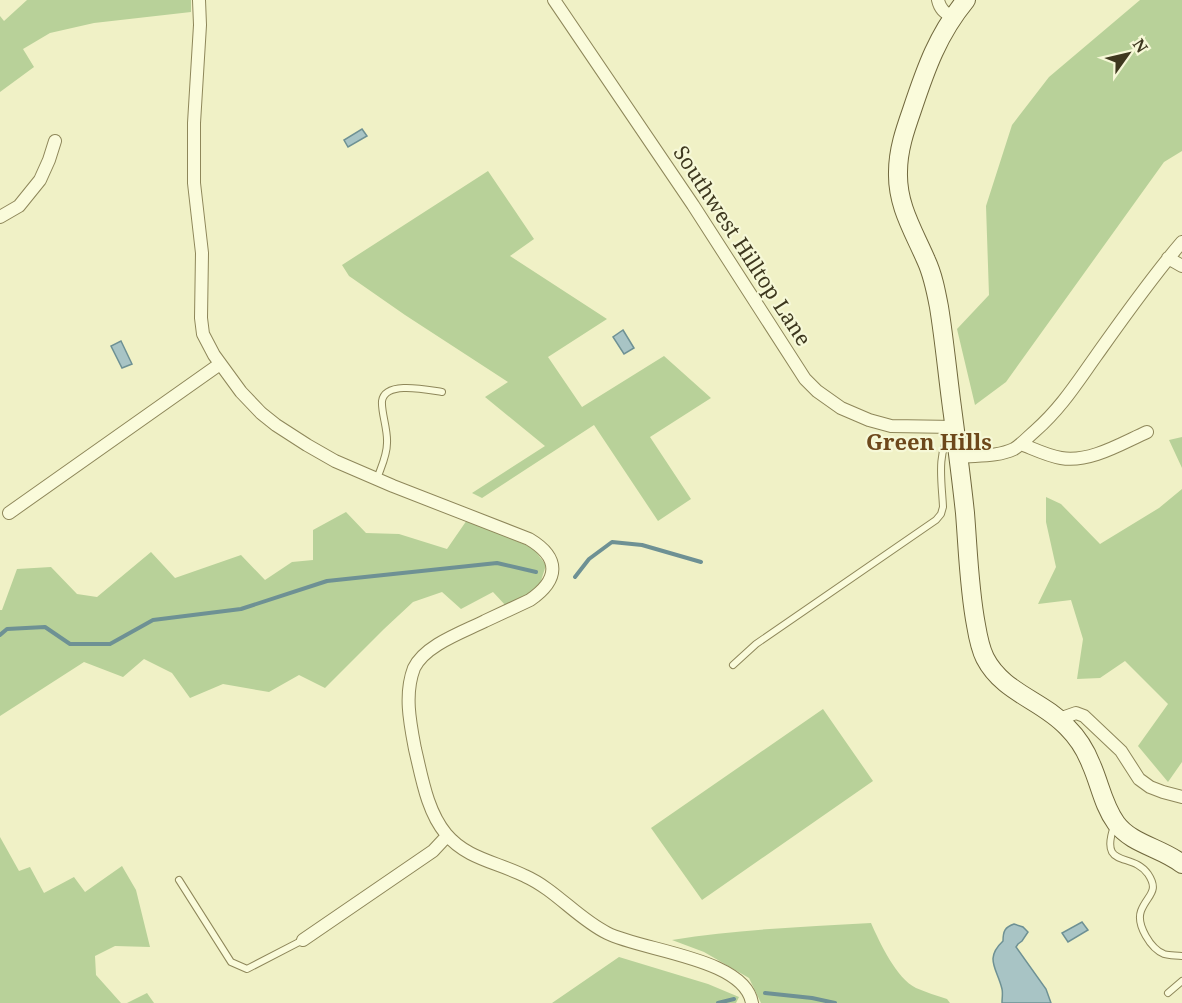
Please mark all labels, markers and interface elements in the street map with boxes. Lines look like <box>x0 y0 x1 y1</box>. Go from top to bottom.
north arrow <box>1098 24 1158 84</box>
text: N <box>1128 34 1153 57</box>
street label: Southwest Hilltop Lane <box>668 140 818 351</box>
district label: Green Hills <box>866 426 992 456</box>

